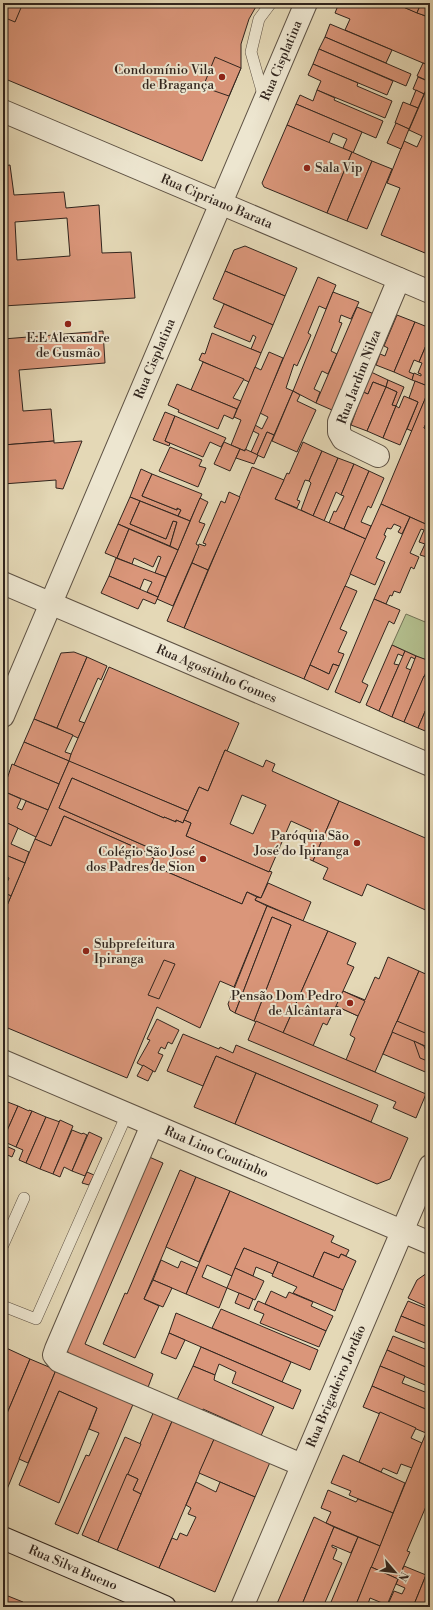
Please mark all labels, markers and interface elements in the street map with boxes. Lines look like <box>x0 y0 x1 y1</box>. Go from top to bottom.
street label: Rua Cisplatina <box>257 18 306 103</box>
place label: Condomínio Vila de Bragança <box>114 62 214 93</box>
marker: Condomínio Vila de Bragança <box>217 72 227 82</box>
place label: Sala Vip <box>315 160 363 176</box>
marker: Sala Vip <box>302 163 312 173</box>
street label: Rua Cipriano Barata <box>158 171 275 233</box>
street label: Rua Cisplatina <box>131 316 179 402</box>
marker: E.E Alexandre de Gusmão <box>63 319 73 329</box>
street label: Rua Jardim Nilza <box>334 327 384 426</box>
place label: E.E Alexandre de Gusmão <box>26 330 110 361</box>
street label: Rua Agostinho Gomes <box>154 641 280 707</box>
place label: Paróquia São José do Ipiranga <box>253 828 349 859</box>
marker: Paróquia São José do Ipiranga <box>352 838 362 848</box>
place label: Colégio São José dos Padres de Sion <box>86 844 195 875</box>
marker: Colégio São José dos Padres de Sion <box>198 854 208 864</box>
place label: Subprefeitura Ipiranga <box>94 936 176 967</box>
marker: Subprefeitura Ipiranga <box>81 946 91 956</box>
place label: Pensão Dom Pedro de Alcântara <box>231 988 342 1019</box>
marker: Pensão Dom Pedro de Alcântara <box>345 998 355 1008</box>
street label: Rua Lino Coutinho <box>162 1123 271 1181</box>
street label: Rua Brigadeiro Jordão <box>303 1322 369 1450</box>
street label: Rua Silva Bueno <box>26 1542 120 1594</box>
north arrow <box>375 1552 415 1592</box>
text: N <box>395 1569 411 1584</box>

